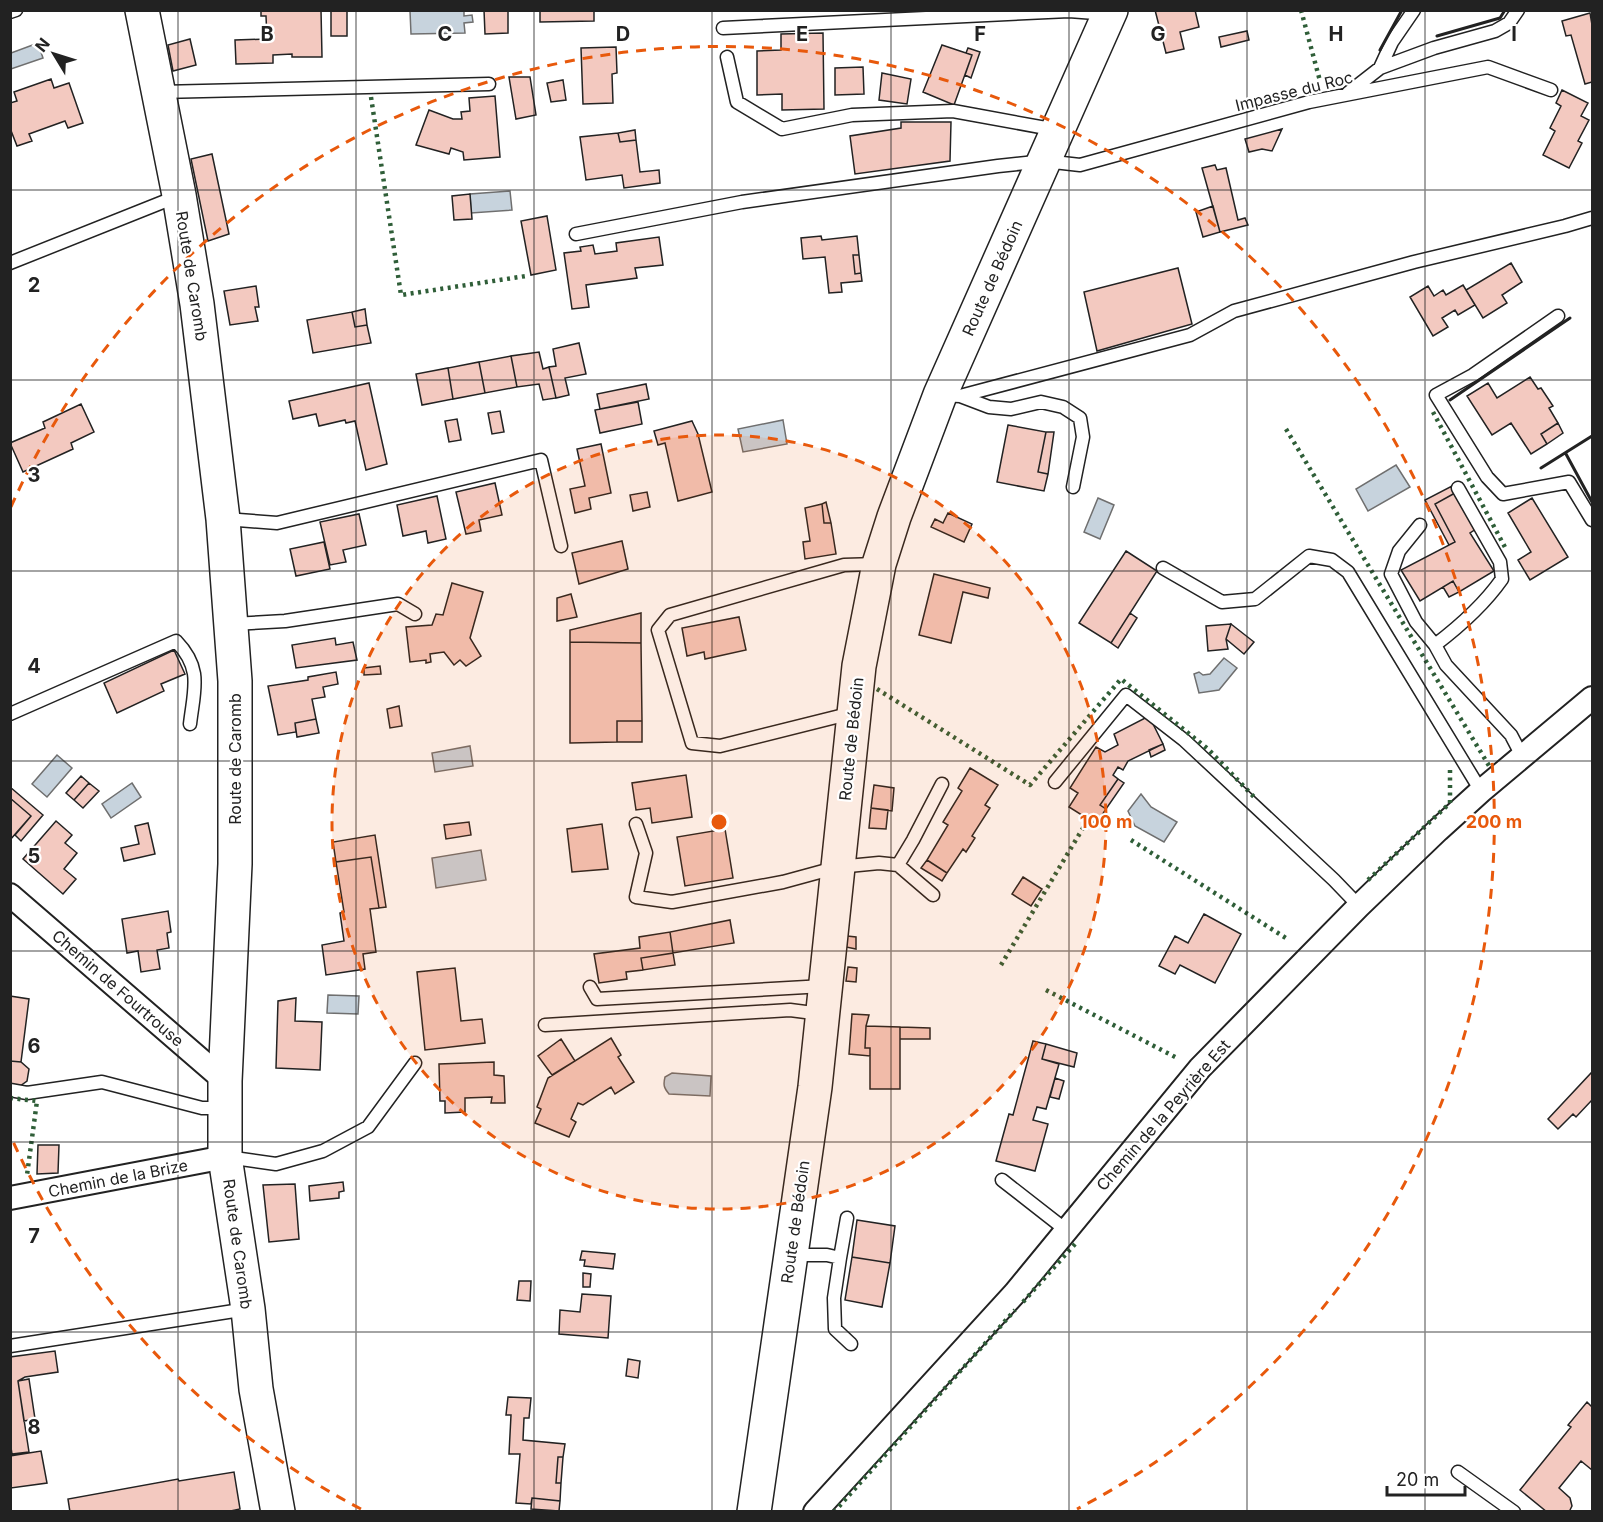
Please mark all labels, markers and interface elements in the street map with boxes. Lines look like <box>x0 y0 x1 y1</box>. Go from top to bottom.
text: B <box>260 22 274 46</box>
text: C <box>438 22 452 46</box>
text: D <box>616 22 630 46</box>
text: E <box>796 22 808 46</box>
text: F <box>974 22 986 46</box>
text: G <box>1150 22 1166 46</box>
text: H <box>1329 22 1343 46</box>
text: I <box>1511 22 1517 46</box>
north arrow <box>24 24 84 84</box>
text: N <box>31 34 54 56</box>
street label: Impasse du Roc <box>1233 67 1355 115</box>
street label: Route de Caromb <box>172 210 212 342</box>
street label: Route de Bédoin <box>958 217 1026 339</box>
text: 2 <box>28 273 40 297</box>
text: 3 <box>28 463 40 487</box>
text: 4 <box>27 654 41 678</box>
street label: Route de Bédoin <box>835 676 867 802</box>
street label: Route de Caromb <box>225 693 245 825</box>
text: 100 m <box>1080 811 1132 832</box>
text: 200 m <box>1466 811 1522 832</box>
centre of rings <box>709 812 729 832</box>
text: 5 <box>28 844 40 868</box>
street label: Chemin de Fourtrouse <box>48 925 188 1051</box>
text: 6 <box>28 1034 41 1058</box>
street label: Chemin de la Peyrière Est <box>1092 1035 1234 1195</box>
street label: Chemin de la Brize <box>46 1155 190 1201</box>
street label: Route de Bédoin <box>776 1159 814 1285</box>
street label: Route de Caromb <box>219 1178 257 1310</box>
text: 7 <box>28 1224 40 1248</box>
text: 8 <box>27 1415 41 1439</box>
scale bar <box>1387 1459 1465 1497</box>
text: 20 m <box>1396 1469 1439 1490</box>

